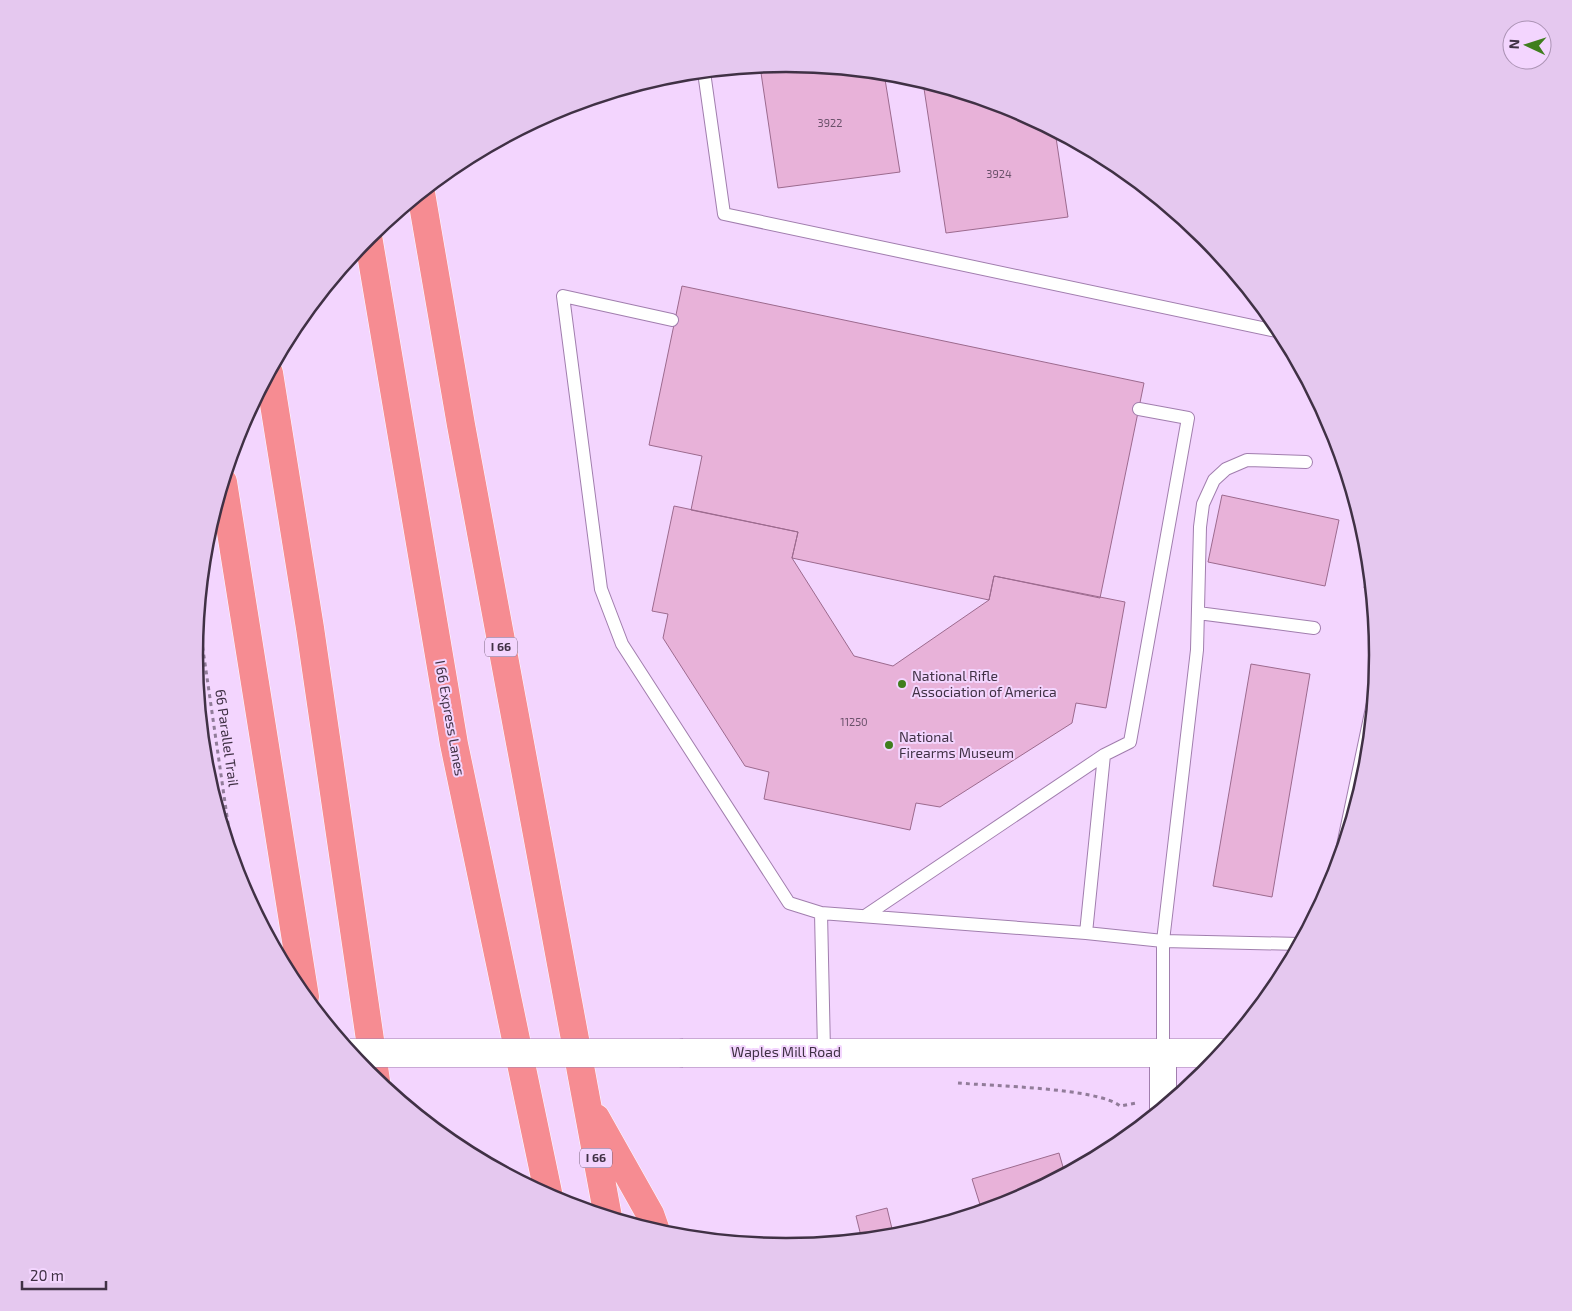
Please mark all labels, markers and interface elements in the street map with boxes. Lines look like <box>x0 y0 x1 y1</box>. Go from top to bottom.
north arrow <box>1502 20 1552 70</box>
text: N <box>1505 38 1522 50</box>
house number: 3922 <box>818 116 842 129</box>
house number: 3924 <box>986 167 1012 180</box>
road number: I 66 <box>485 638 517 656</box>
street label: I 66 Express Lanes <box>432 659 469 777</box>
place label: National Rifle Association of America <box>912 667 1057 700</box>
marker: National Rifle Association of America <box>896 678 908 690</box>
street label: 66 Parallel Trail <box>212 688 243 789</box>
house number: 11250 <box>840 715 868 728</box>
place label: National Firearms Museum <box>899 728 1014 761</box>
marker: National Firearms Museum <box>883 739 895 751</box>
street label: Waples Mill Road <box>731 1043 841 1060</box>
road number: I 66 <box>580 1148 612 1168</box>
scale bar <box>22 1258 106 1290</box>
text: 20 m <box>30 1266 64 1284</box>

